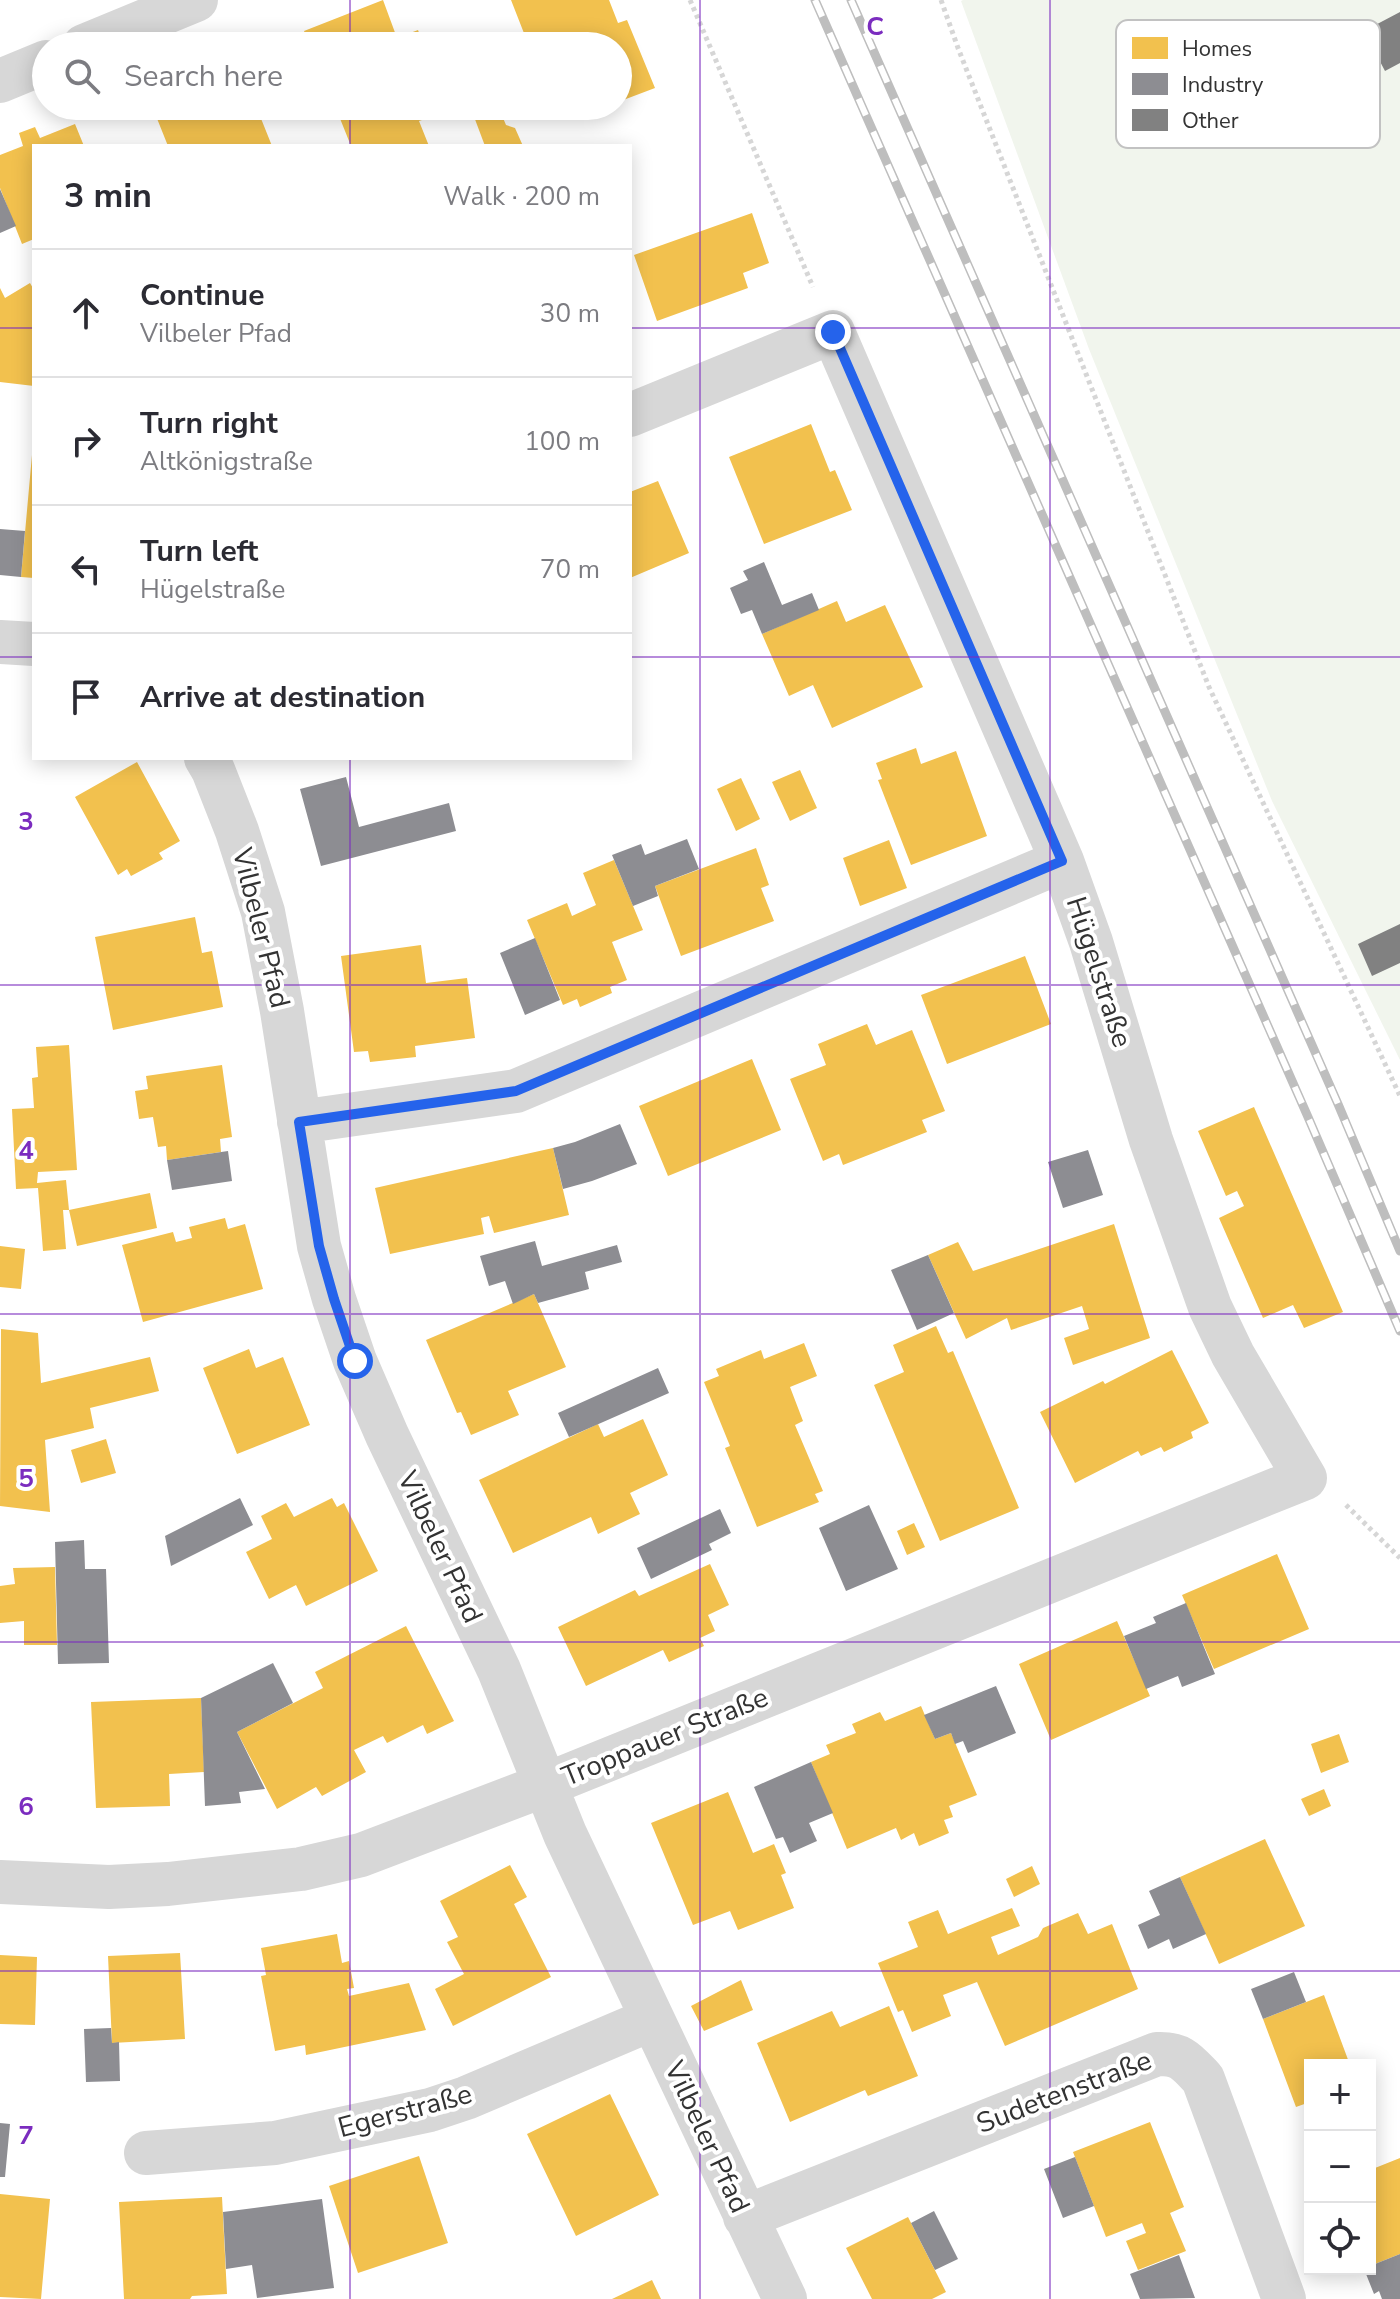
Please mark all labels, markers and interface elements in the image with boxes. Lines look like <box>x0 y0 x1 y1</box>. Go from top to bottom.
text: C <box>866 9 884 44</box>
legend <box>1116 20 1380 148</box>
search box <box>32 32 632 120</box>
text: Homes <box>1182 34 1252 64</box>
icon: search <box>60 54 104 98</box>
text: Search here <box>124 56 283 97</box>
text: Industry <box>1182 70 1264 100</box>
text: Other <box>1182 106 1239 136</box>
text: 3 min <box>64 173 152 219</box>
text: Walk · 200 m <box>443 179 600 214</box>
text: Continue <box>140 275 265 316</box>
icon: ahead <box>64 291 108 335</box>
text: 30 m <box>540 296 600 331</box>
route end <box>815 314 851 350</box>
text: Vilbeler Pfad <box>140 316 292 351</box>
text: Turn right <box>140 403 278 444</box>
icon: right <box>64 419 108 463</box>
text: 100 m <box>524 424 600 459</box>
text: Altkönigstraße <box>140 444 313 479</box>
text: Turn left <box>140 531 258 572</box>
icon: left <box>64 547 108 591</box>
text: 70 m <box>540 552 600 587</box>
text: Hügelstraße <box>140 572 285 607</box>
icon: arrive <box>64 675 108 719</box>
text: Arrive at destination <box>140 677 425 718</box>
text: 3 <box>18 804 34 839</box>
street label: Vilbeler Pfad <box>223 843 299 1012</box>
street label: Hügelstraße <box>1057 892 1141 1052</box>
text: 4 <box>18 1133 34 1168</box>
route start <box>337 1343 373 1379</box>
text: 5 <box>18 1461 34 1496</box>
street label: Vilbeler Pfad <box>388 1464 492 1629</box>
street label: Troppauer Straße <box>556 1678 774 1796</box>
text: 6 <box>18 1789 34 1824</box>
street label: Sudetenstraße <box>971 2041 1157 2143</box>
street label: Vilbeler Pfad <box>655 2054 759 2219</box>
map controls <box>1304 2059 1376 2275</box>
button: + <box>1304 2059 1376 2131</box>
street label: Egerstraße <box>334 2075 476 2147</box>
text: 7 <box>18 2118 34 2153</box>
button: − <box>1304 2131 1376 2203</box>
button: locate <box>1304 2203 1376 2275</box>

